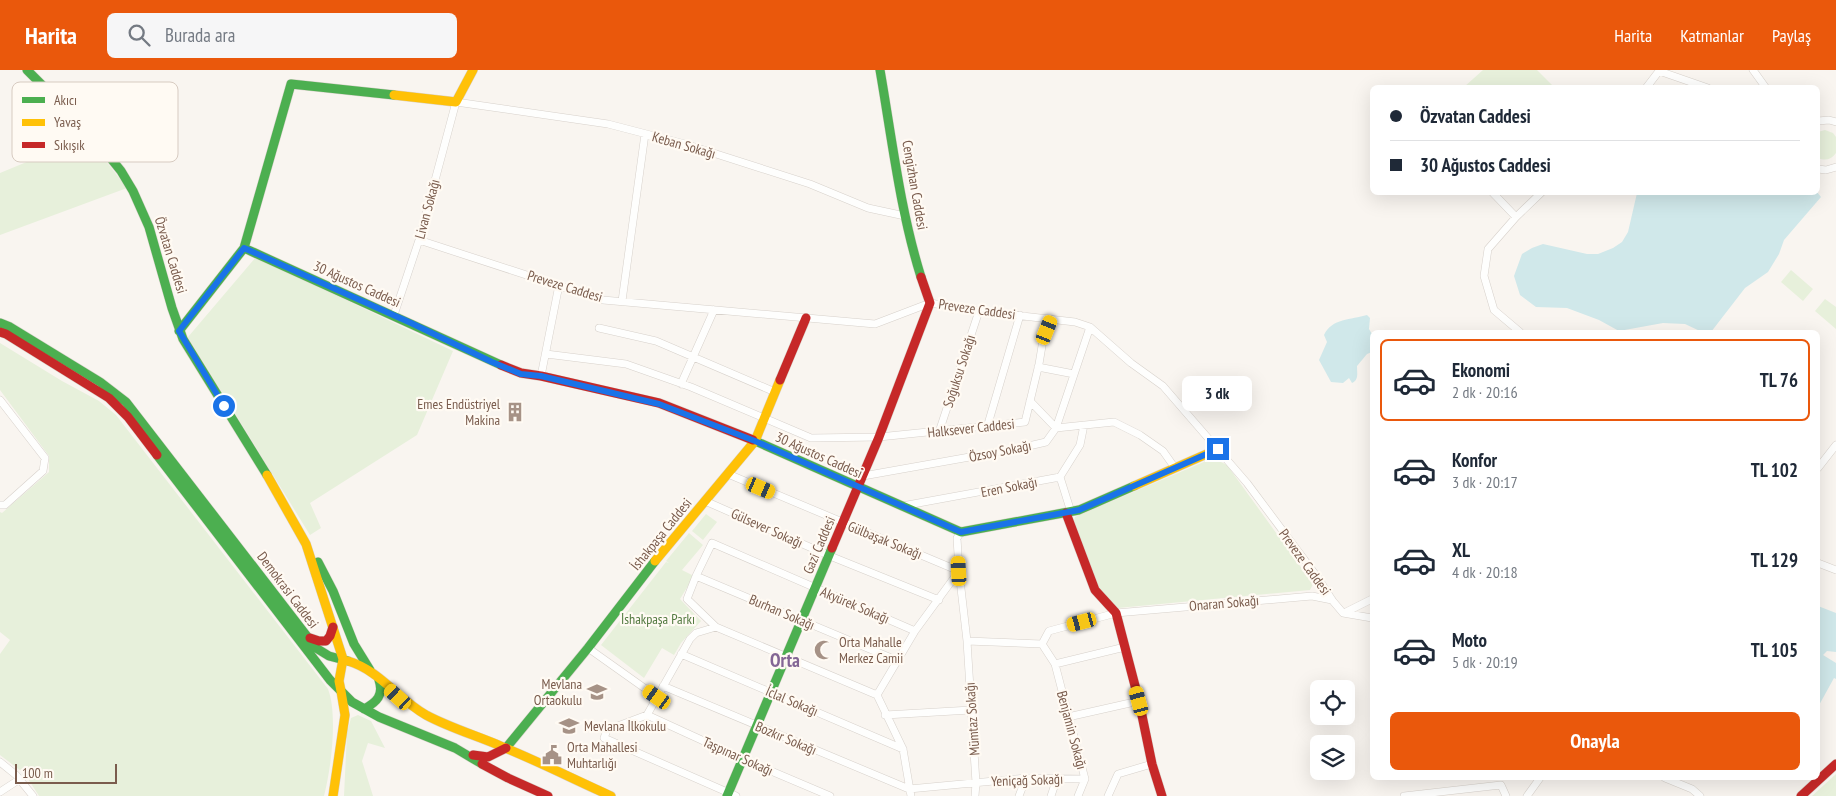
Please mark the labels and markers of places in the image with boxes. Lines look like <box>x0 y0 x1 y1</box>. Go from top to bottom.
place label: Emes Endüstriyel Makina <box>417 395 501 429</box>
building icon: Emes Endüstriyel Makina <box>504 401 526 423</box>
place label: Orta Mahalle Merkez Camii <box>839 633 903 667</box>
mosque icon: Orta Mahalle Merkez Camii <box>813 639 835 661</box>
place label: Mevlana Ortaokulu <box>534 675 582 709</box>
school or university icon: Mevlana Ortaokulu <box>586 681 608 703</box>
school or university icon: Mevlana İlkokulu <box>558 715 580 737</box>
place label: Mevlana İlkokulu <box>584 717 666 735</box>
place label: Orta Mahallesi Muhtarlığı <box>567 738 638 772</box>
public building icon: Orta Mahallesi Muhtarlığı <box>541 744 563 766</box>

